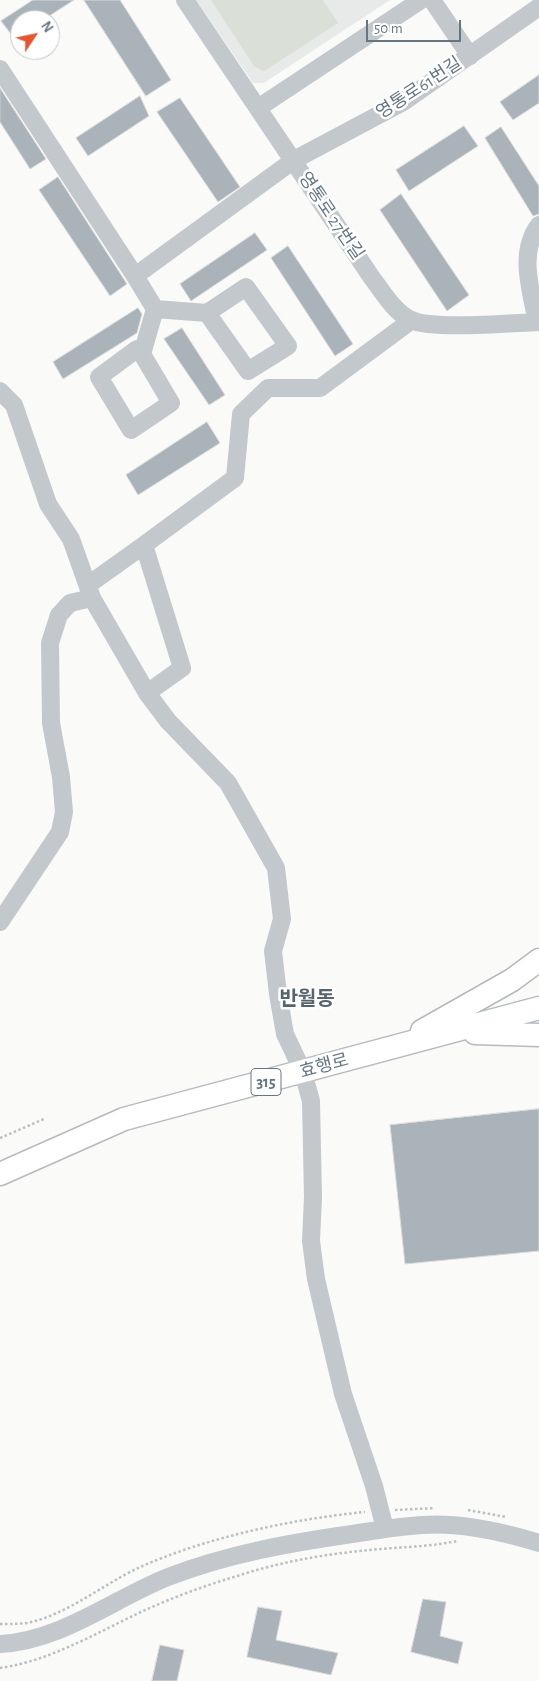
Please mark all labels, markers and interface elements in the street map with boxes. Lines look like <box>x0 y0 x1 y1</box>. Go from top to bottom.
north arrow <box>10 10 60 60</box>
scale bar <box>369 10 464 42</box>
text: N <box>38 19 55 35</box>
text: 50 m <box>374 21 403 36</box>
street label: 영통로61번길 <box>372 52 466 124</box>
street label: 영통로 27번길 <box>294 168 368 264</box>
district label: 반월동 <box>279 987 335 1011</box>
street label: 효행로 <box>297 1049 351 1083</box>
road number: 315 <box>251 1068 281 1096</box>

